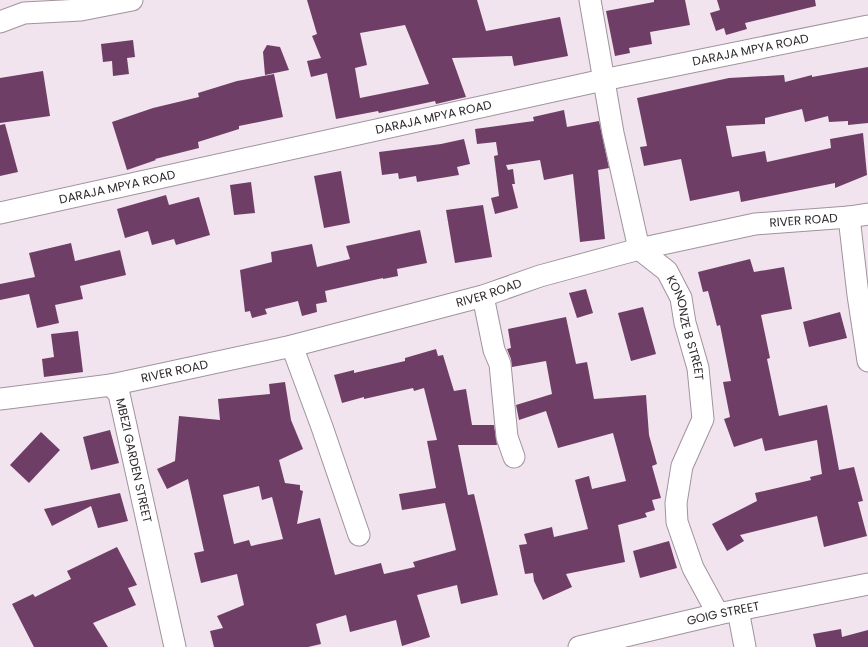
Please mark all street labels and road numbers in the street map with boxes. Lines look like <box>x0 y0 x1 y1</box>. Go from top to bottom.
street label: DARAJA MPYA ROAD <box>691 29 810 70</box>
street label: DARAJA MPYA ROAD <box>374 96 493 138</box>
street label: DARAJA MPYA ROAD <box>57 166 177 208</box>
street label: RIVER ROAD <box>769 209 838 231</box>
street label: KONONZE B STREET <box>663 272 708 382</box>
street label: RIVER ROAD <box>454 274 524 311</box>
street label: RIVER ROAD <box>139 355 210 386</box>
street label: MBEZI GARDEN STREET <box>112 396 156 525</box>
street label: GOIG STREET <box>685 597 761 629</box>

